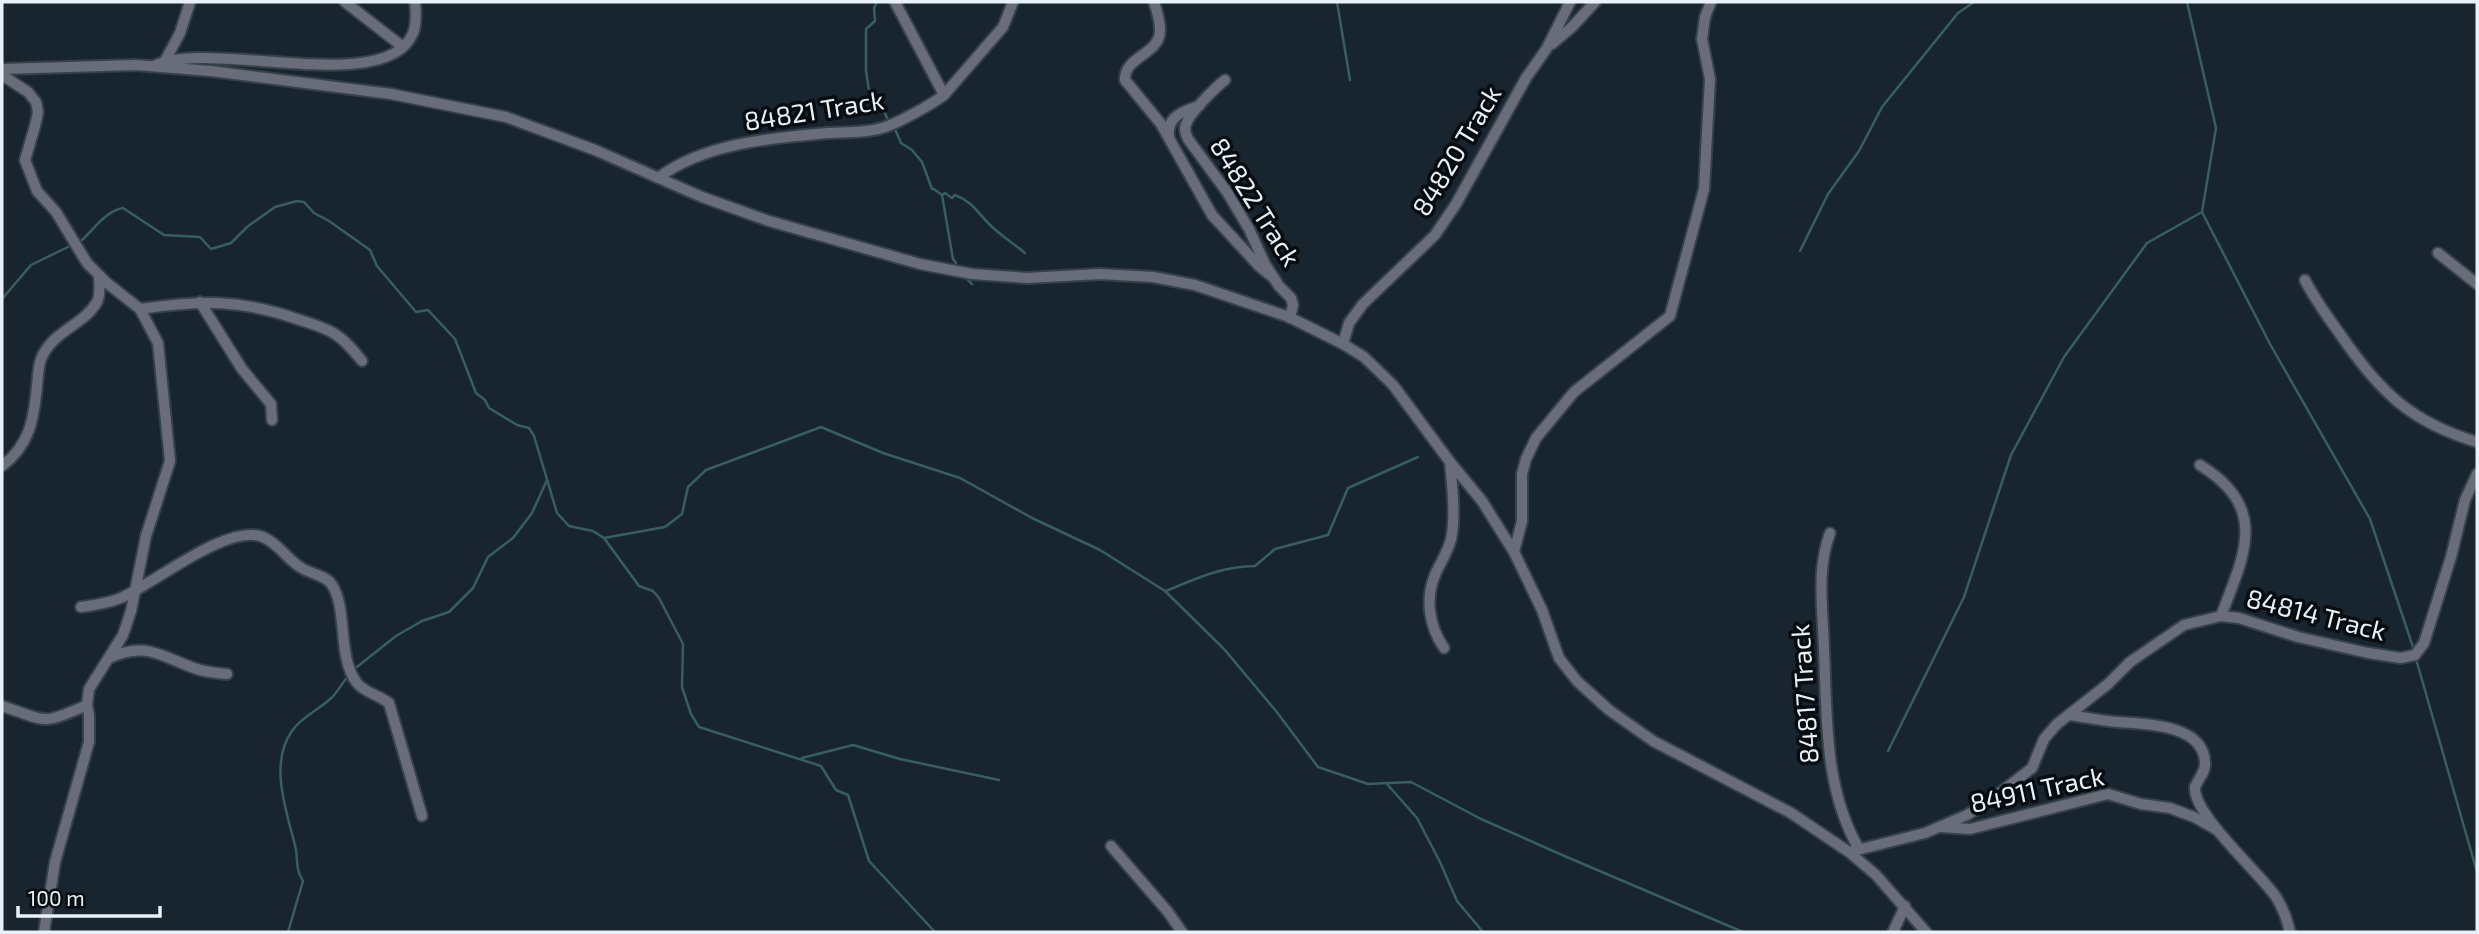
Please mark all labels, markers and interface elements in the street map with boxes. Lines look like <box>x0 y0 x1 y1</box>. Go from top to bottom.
street label: 84820 Track <box>1405 80 1507 221</box>
street label: 84821 Track <box>742 83 886 136</box>
street label: 84822 Track <box>1205 131 1308 271</box>
street label: 84814 Track <box>2244 581 2389 646</box>
street label: 84817 Track <box>1783 623 1824 765</box>
street label: 84911 Track <box>1967 759 2106 818</box>
scale bar <box>18 874 159 918</box>
text: 100 m <box>28 885 85 910</box>

